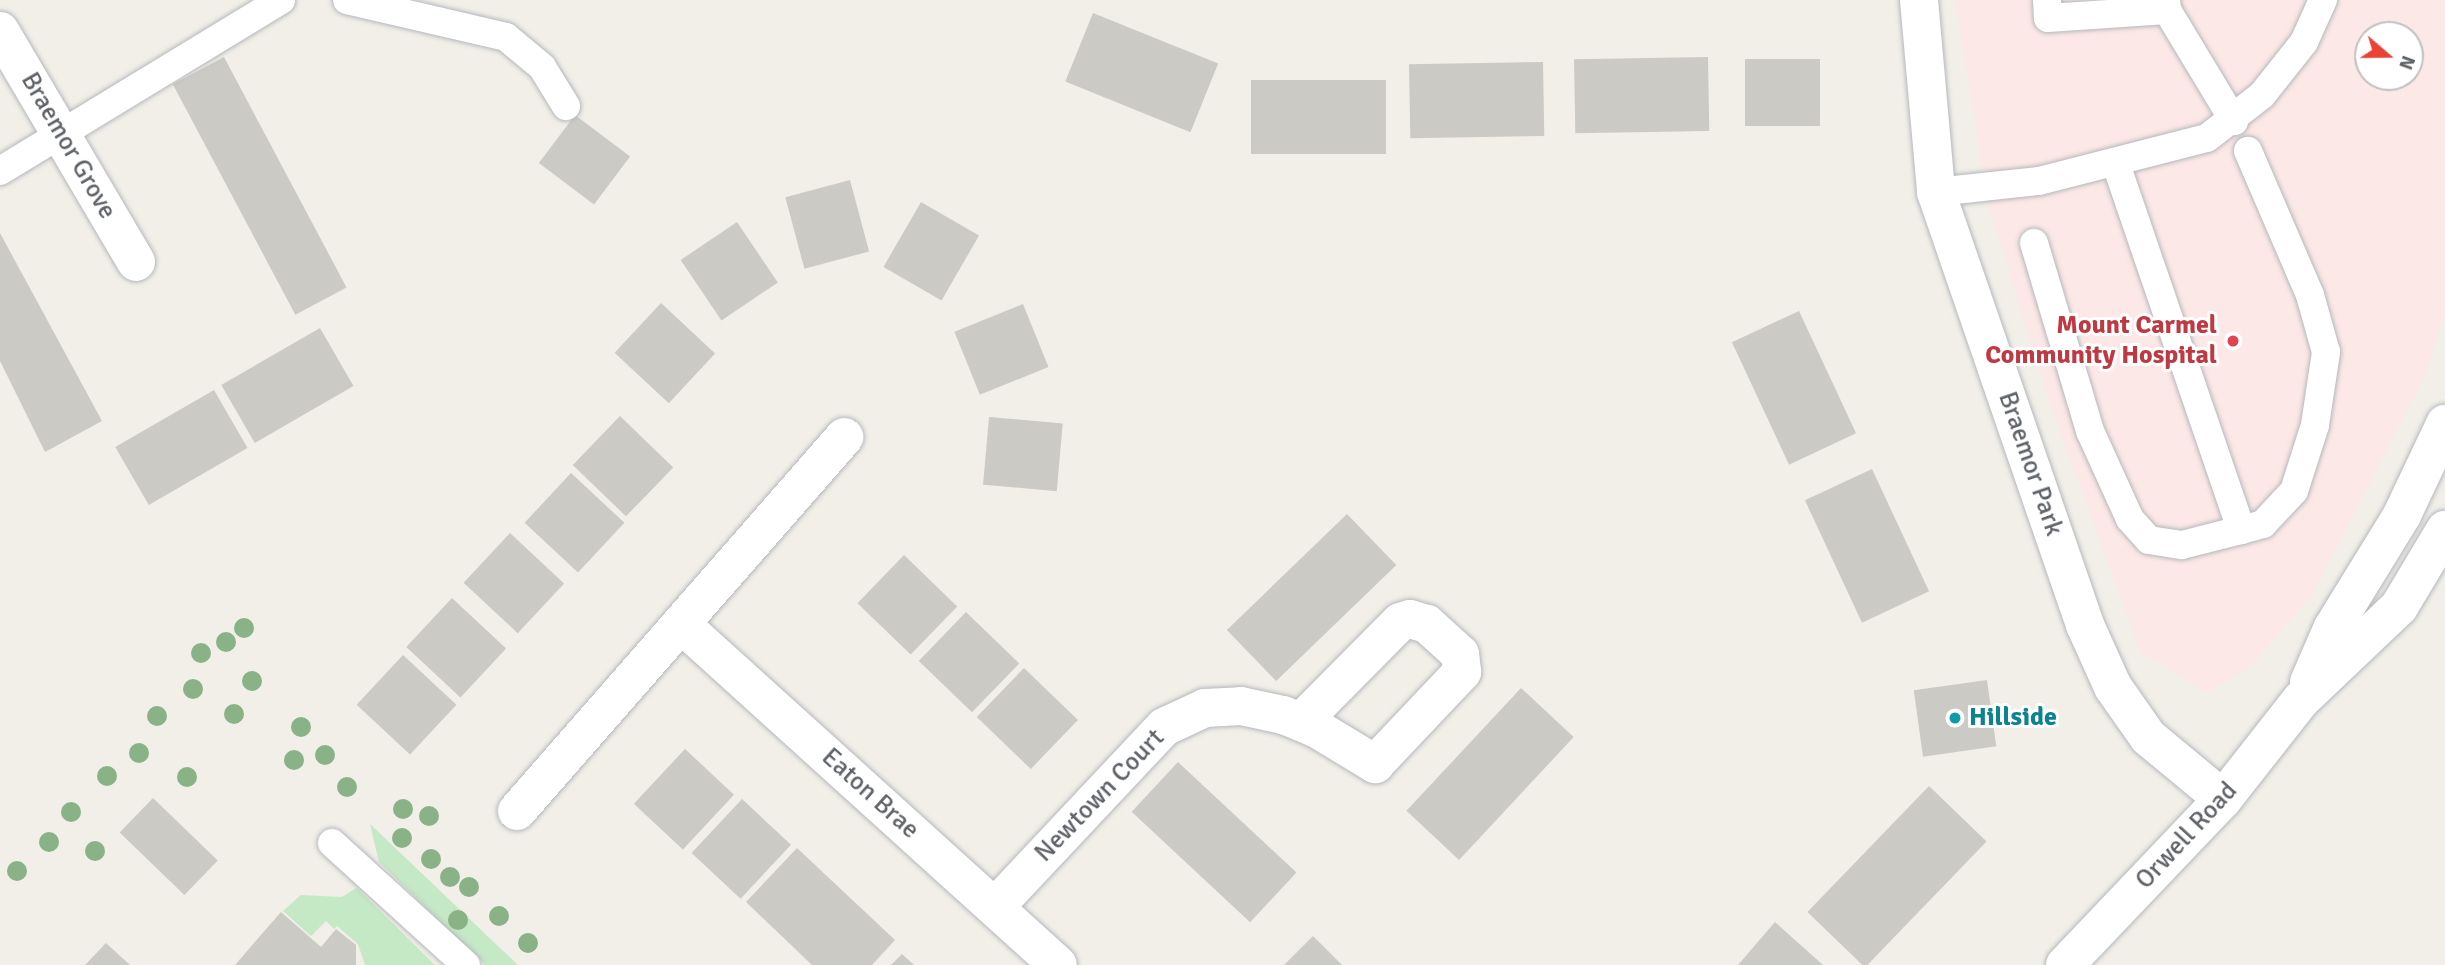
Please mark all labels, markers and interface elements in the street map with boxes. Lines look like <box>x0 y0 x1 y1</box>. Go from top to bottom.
north arrow <box>2354 21 2424 91</box>
text: N <box>2393 52 2420 73</box>
street label: Braemor Grove <box>14 67 122 225</box>
place label: Mount Carmel Community Hospital <box>1985 310 2217 372</box>
marker: Mount Carmel Community Hospital <box>2223 331 2243 351</box>
street label: Braemor Park <box>1991 388 2069 540</box>
place label: Hillside <box>1969 702 2057 734</box>
marker: Hillside <box>1947 710 1963 726</box>
street label: Newtown Court <box>1029 723 1171 869</box>
street label: Eaton Brae <box>815 742 925 846</box>
street label: Orwell Road <box>2130 776 2244 896</box>

